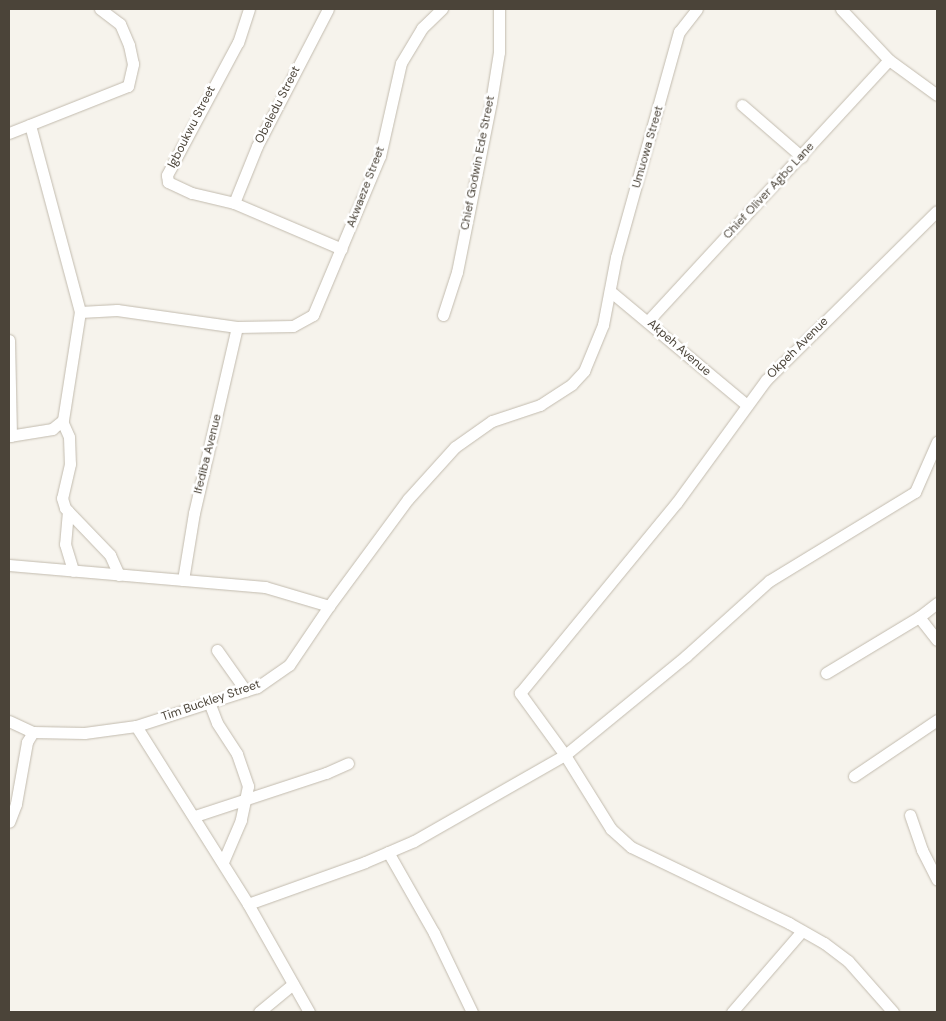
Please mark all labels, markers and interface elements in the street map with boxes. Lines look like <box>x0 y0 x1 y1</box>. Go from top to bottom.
street label: Obeledu Street <box>252 64 304 146</box>
street label: Igboukwu Street <box>165 84 219 170</box>
street label: Chief Godwin Ede Street <box>458 95 498 231</box>
street label: Umuowa Street <box>629 104 667 190</box>
street label: Chief Oliver Agbo Lane <box>720 140 818 242</box>
street label: Akwaeze Street <box>344 144 388 230</box>
street label: Okpeh Avenue <box>764 314 832 382</box>
street label: Akpeh Avenue <box>644 317 714 379</box>
street label: Ifediba Avenue <box>191 413 225 495</box>
street label: Tim Buckley Street <box>160 677 262 725</box>

